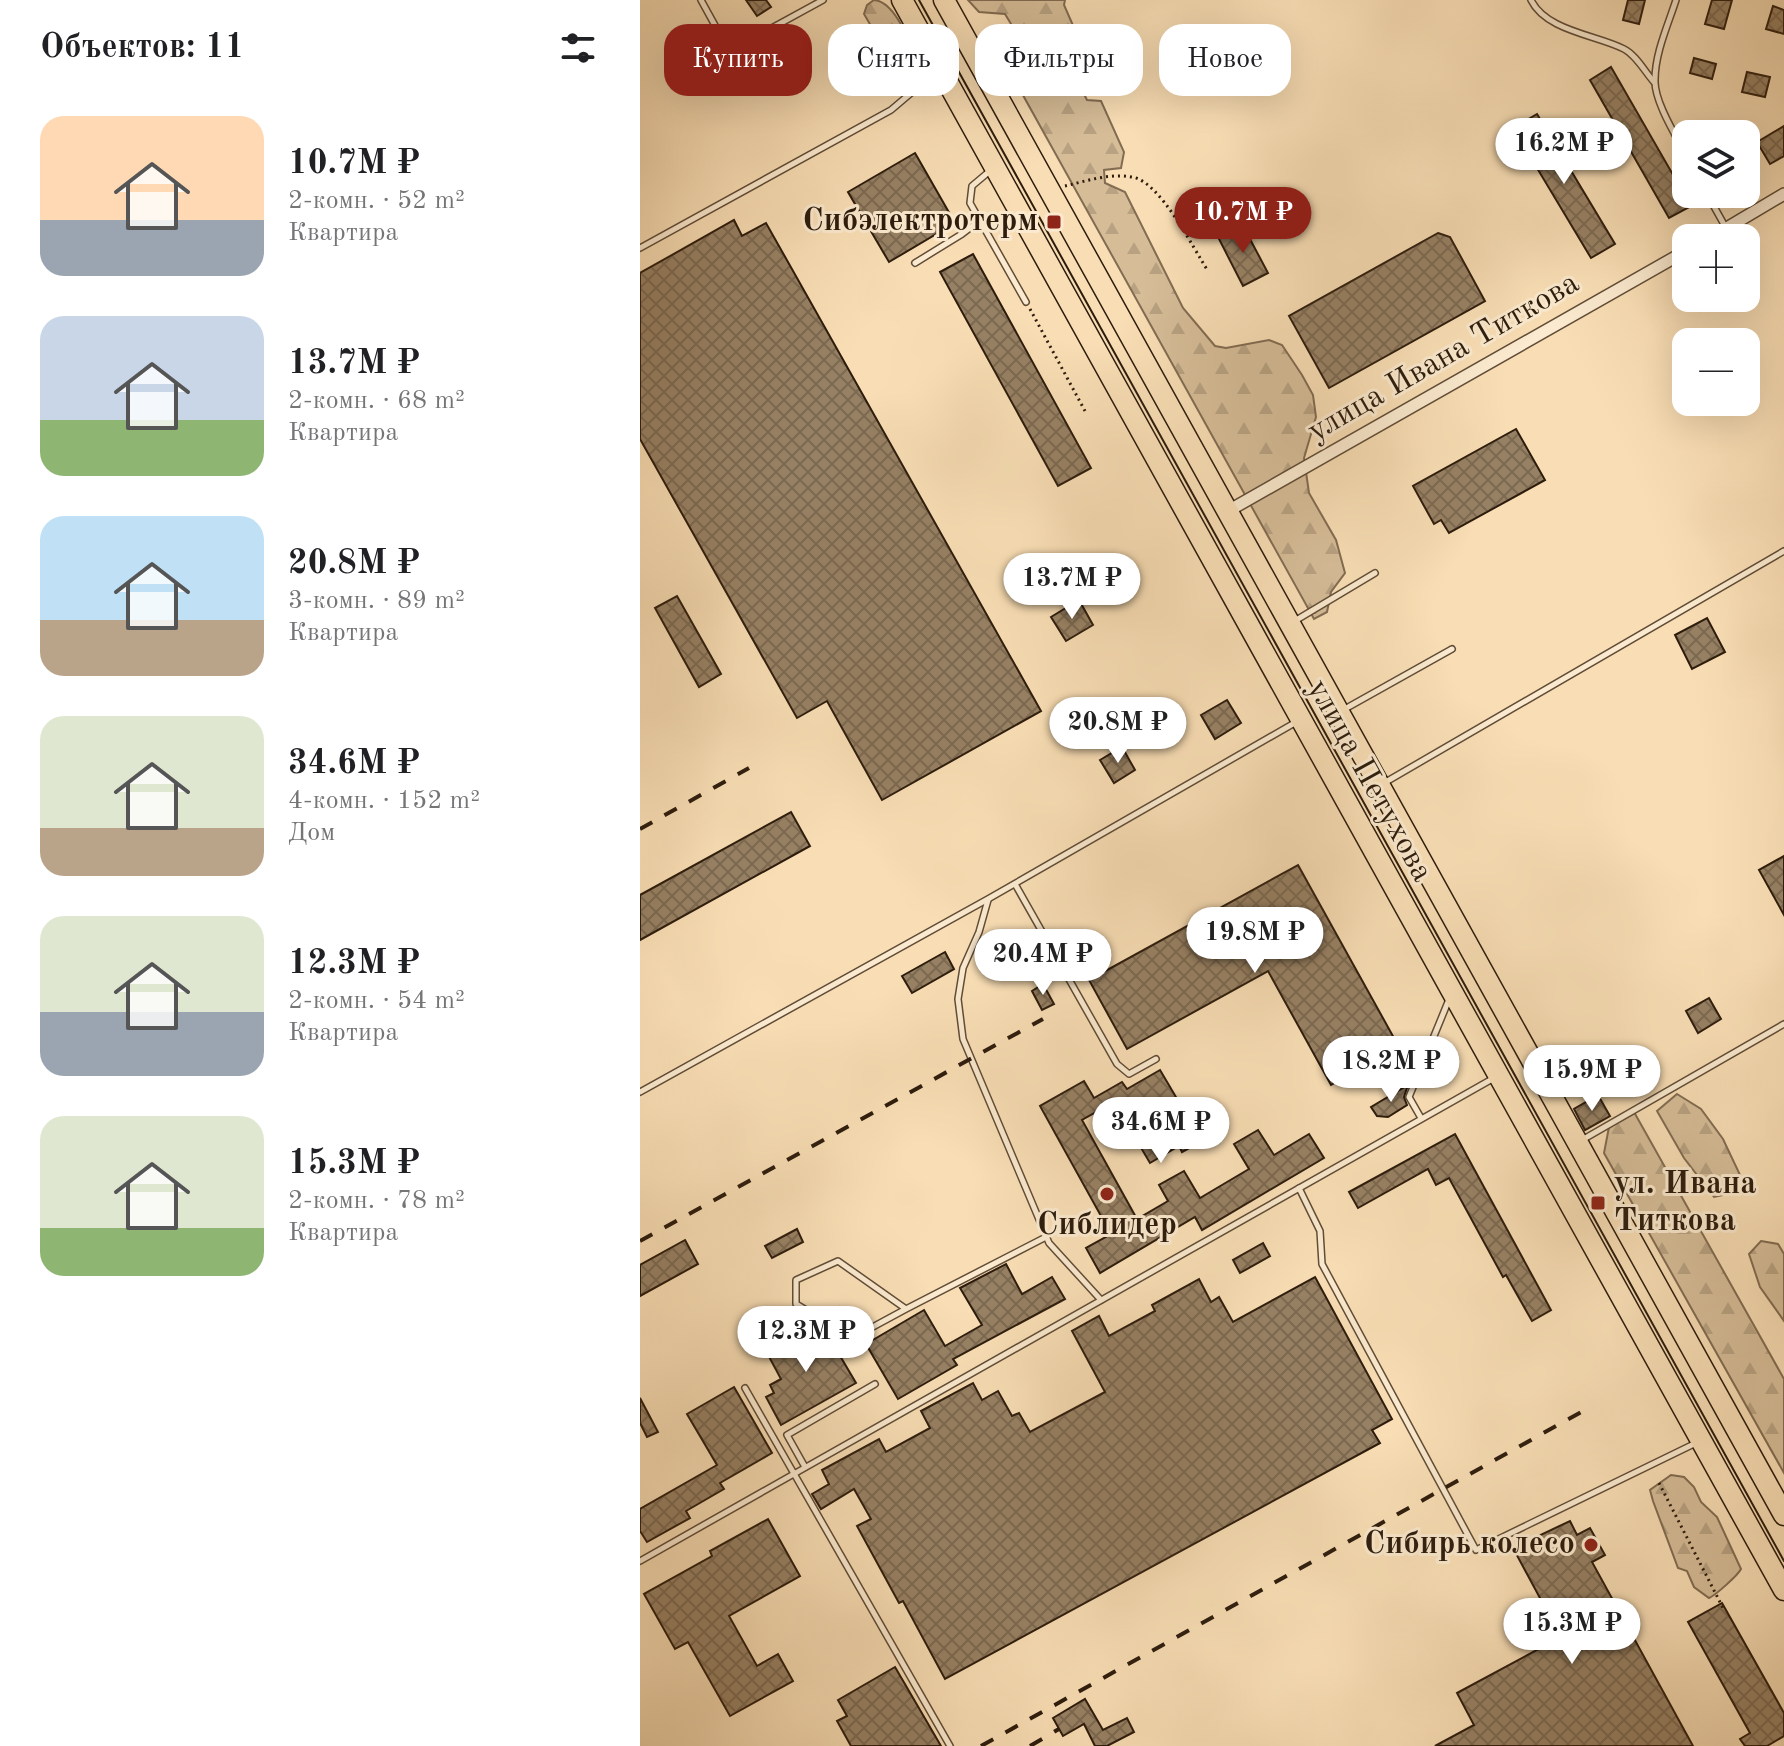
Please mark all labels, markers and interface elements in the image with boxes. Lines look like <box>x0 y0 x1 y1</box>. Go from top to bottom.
chip: Купить <box>664 24 812 96</box>
chip: Снять <box>828 24 959 96</box>
chip: Фильтры <box>975 24 1143 96</box>
chip: Новое <box>1159 24 1291 96</box>
icon: filters <box>556 26 600 70</box>
text: Объектов: 11 <box>40 31 244 65</box>
pin: 16.2M ₽ <box>1490 118 1638 186</box>
map controls <box>1672 120 1760 416</box>
button: layers <box>1672 120 1760 208</box>
text: 16.2M ₽ <box>1513 131 1615 157</box>
text: 10.7M ₽ <box>288 147 420 181</box>
icon: home <box>104 148 200 244</box>
pin: 10.7M ₽ <box>1169 187 1317 255</box>
text: 2-комн. · 52 m² <box>288 188 465 214</box>
text: 10.7M ₽ <box>1192 200 1294 226</box>
place label: Сибэлектротерм <box>803 206 1038 238</box>
marker: Сибэлектротерм <box>1045 213 1063 231</box>
text: Квартира <box>288 220 398 246</box>
button: + <box>1672 224 1760 312</box>
street label: улица Ивана Титкова <box>1303 267 1585 449</box>
button: − <box>1672 328 1760 416</box>
text: 13.7M ₽ <box>288 347 420 381</box>
icon: home <box>104 348 200 444</box>
text: 2-комн. · 68 m² <box>288 388 465 414</box>
text: Квартира <box>288 420 398 446</box>
text: 20.8M ₽ <box>288 547 420 581</box>
icon: home <box>104 548 200 644</box>
pin: 13.7M ₽ <box>998 553 1146 621</box>
text: 13.7M ₽ <box>1021 566 1123 592</box>
text: 3-комн. · 89 m² <box>288 588 465 614</box>
text: Квартира <box>288 620 398 646</box>
street label: улица Петухова <box>1300 675 1438 888</box>
pin: 20.8M ₽ <box>1044 697 1192 765</box>
text: 20.8M ₽ <box>1067 710 1169 736</box>
text: 34.6M ₽ <box>288 747 420 781</box>
icon: home <box>104 748 200 844</box>
text: 4-комн. · 152 m² <box>288 788 480 814</box>
text: Дом <box>288 820 335 846</box>
pin: 19.8M ₽ <box>1181 907 1329 975</box>
text: 19.8M ₽ <box>1204 920 1306 946</box>
pin: 20.4M ₽ <box>969 929 1117 997</box>
text: 20.4M ₽ <box>992 942 1094 968</box>
text: 12.3M ₽ <box>288 947 420 981</box>
icon: home <box>104 948 200 1044</box>
text: 2-комн. · 54 m² <box>288 988 465 1014</box>
text: Квартира <box>288 1020 398 1046</box>
pin: 18.2M ₽ <box>1317 1036 1465 1104</box>
pin: 15.9M ₽ <box>1518 1045 1666 1113</box>
text: 18.2M ₽ <box>1340 1049 1442 1075</box>
text: 15.9M ₽ <box>1541 1058 1643 1084</box>
pin: 34.6M ₽ <box>1087 1097 1235 1165</box>
text: 34.6M ₽ <box>1110 1110 1212 1136</box>
text: 15.3M ₽ <box>288 1147 420 1181</box>
icon: home <box>104 1148 200 1244</box>
place label: ул. Ивана Титкова <box>1614 1169 1757 1238</box>
marker: Сиблидер <box>1098 1185 1116 1203</box>
text: 2-комн. · 78 m² <box>288 1188 465 1214</box>
marker: ул. Ивана Титкова <box>1589 1194 1607 1212</box>
place label: Сиблидер <box>1037 1210 1177 1242</box>
text: Квартира <box>288 1220 398 1246</box>
pin: 12.3M ₽ <box>732 1306 880 1374</box>
text: 12.3M ₽ <box>755 1319 857 1345</box>
place label: Сибирь колесо <box>1364 1529 1575 1561</box>
marker: Сибирь колесо <box>1582 1536 1600 1554</box>
pin: 15.3M ₽ <box>1498 1598 1646 1666</box>
text: 15.3M ₽ <box>1521 1611 1623 1637</box>

